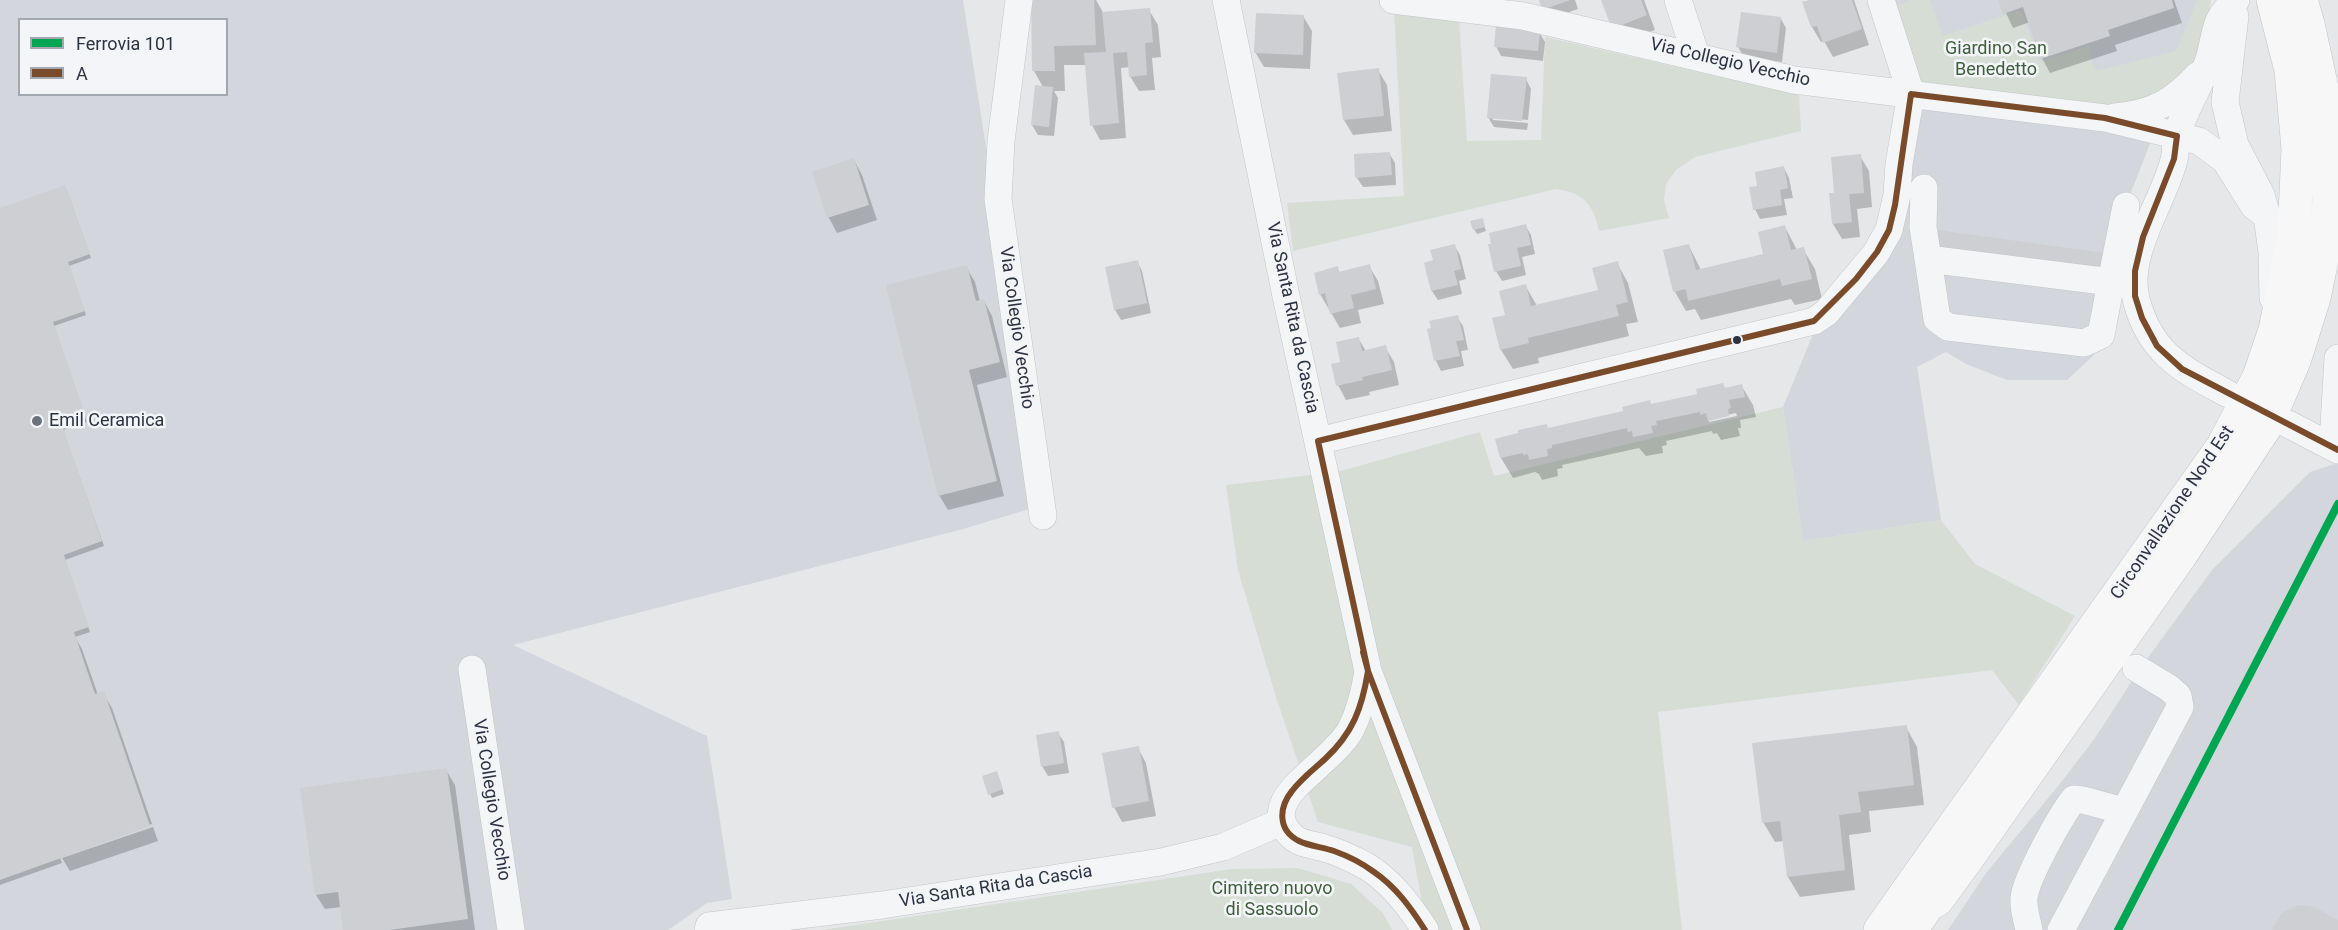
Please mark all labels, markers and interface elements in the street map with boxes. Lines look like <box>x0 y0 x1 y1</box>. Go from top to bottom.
legend <box>18 18 228 96</box>
text: Ferrovia 101 <box>76 33 175 54</box>
street label: Via Collegio Vecchio <box>1648 34 1812 92</box>
park label: Giardino San Benedetto <box>1945 38 2047 80</box>
text: A <box>76 63 88 84</box>
street label: Via Santa Rita da Cascia <box>1261 220 1323 416</box>
street label: Via Collegio Vecchio <box>994 245 1038 411</box>
unlabelled marker <box>1731 334 1743 346</box>
place label: Emil Ceramica <box>49 410 164 432</box>
marker: Emil Ceramica <box>30 414 44 428</box>
street label: Circonvallazione Nord Est <box>2107 422 2239 604</box>
street label: Via Collegio Vecchio <box>468 718 514 882</box>
street label: Via Santa Rita da Cascia <box>898 861 1094 913</box>
park label: Cimitero nuovo di Sassuolo <box>1211 878 1333 920</box>

